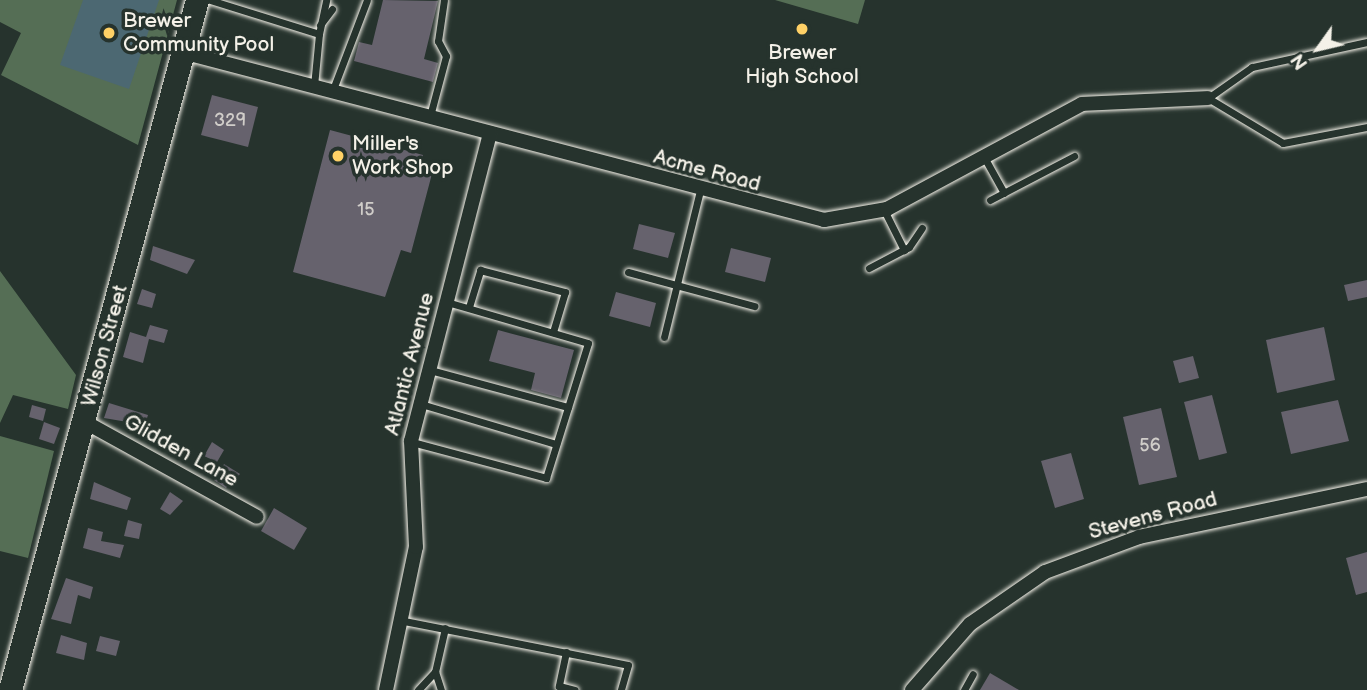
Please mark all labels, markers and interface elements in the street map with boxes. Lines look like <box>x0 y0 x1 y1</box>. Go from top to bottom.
place label: Brewer Community Pool <box>123 8 275 58</box>
north arrow <box>1283 14 1353 84</box>
marker: Brewer High School <box>794 21 810 37</box>
marker: Brewer Community Pool <box>101 25 117 41</box>
place label: Brewer High School <box>745 40 859 90</box>
text: N <box>1287 49 1314 73</box>
house number: 329 <box>214 110 246 132</box>
place label: Miller's Work Shop <box>352 131 454 181</box>
street label: Acme Road <box>651 145 763 197</box>
marker: Miller's Work Shop <box>330 148 346 164</box>
house number: 15 <box>357 199 375 221</box>
street label: Wilson Street <box>77 282 133 410</box>
street label: Atlantic Avenue <box>380 290 440 438</box>
street label: Glidden Lane <box>119 409 243 493</box>
house number: 56 <box>1139 435 1161 457</box>
street label: Stevens Road <box>1086 487 1220 545</box>

